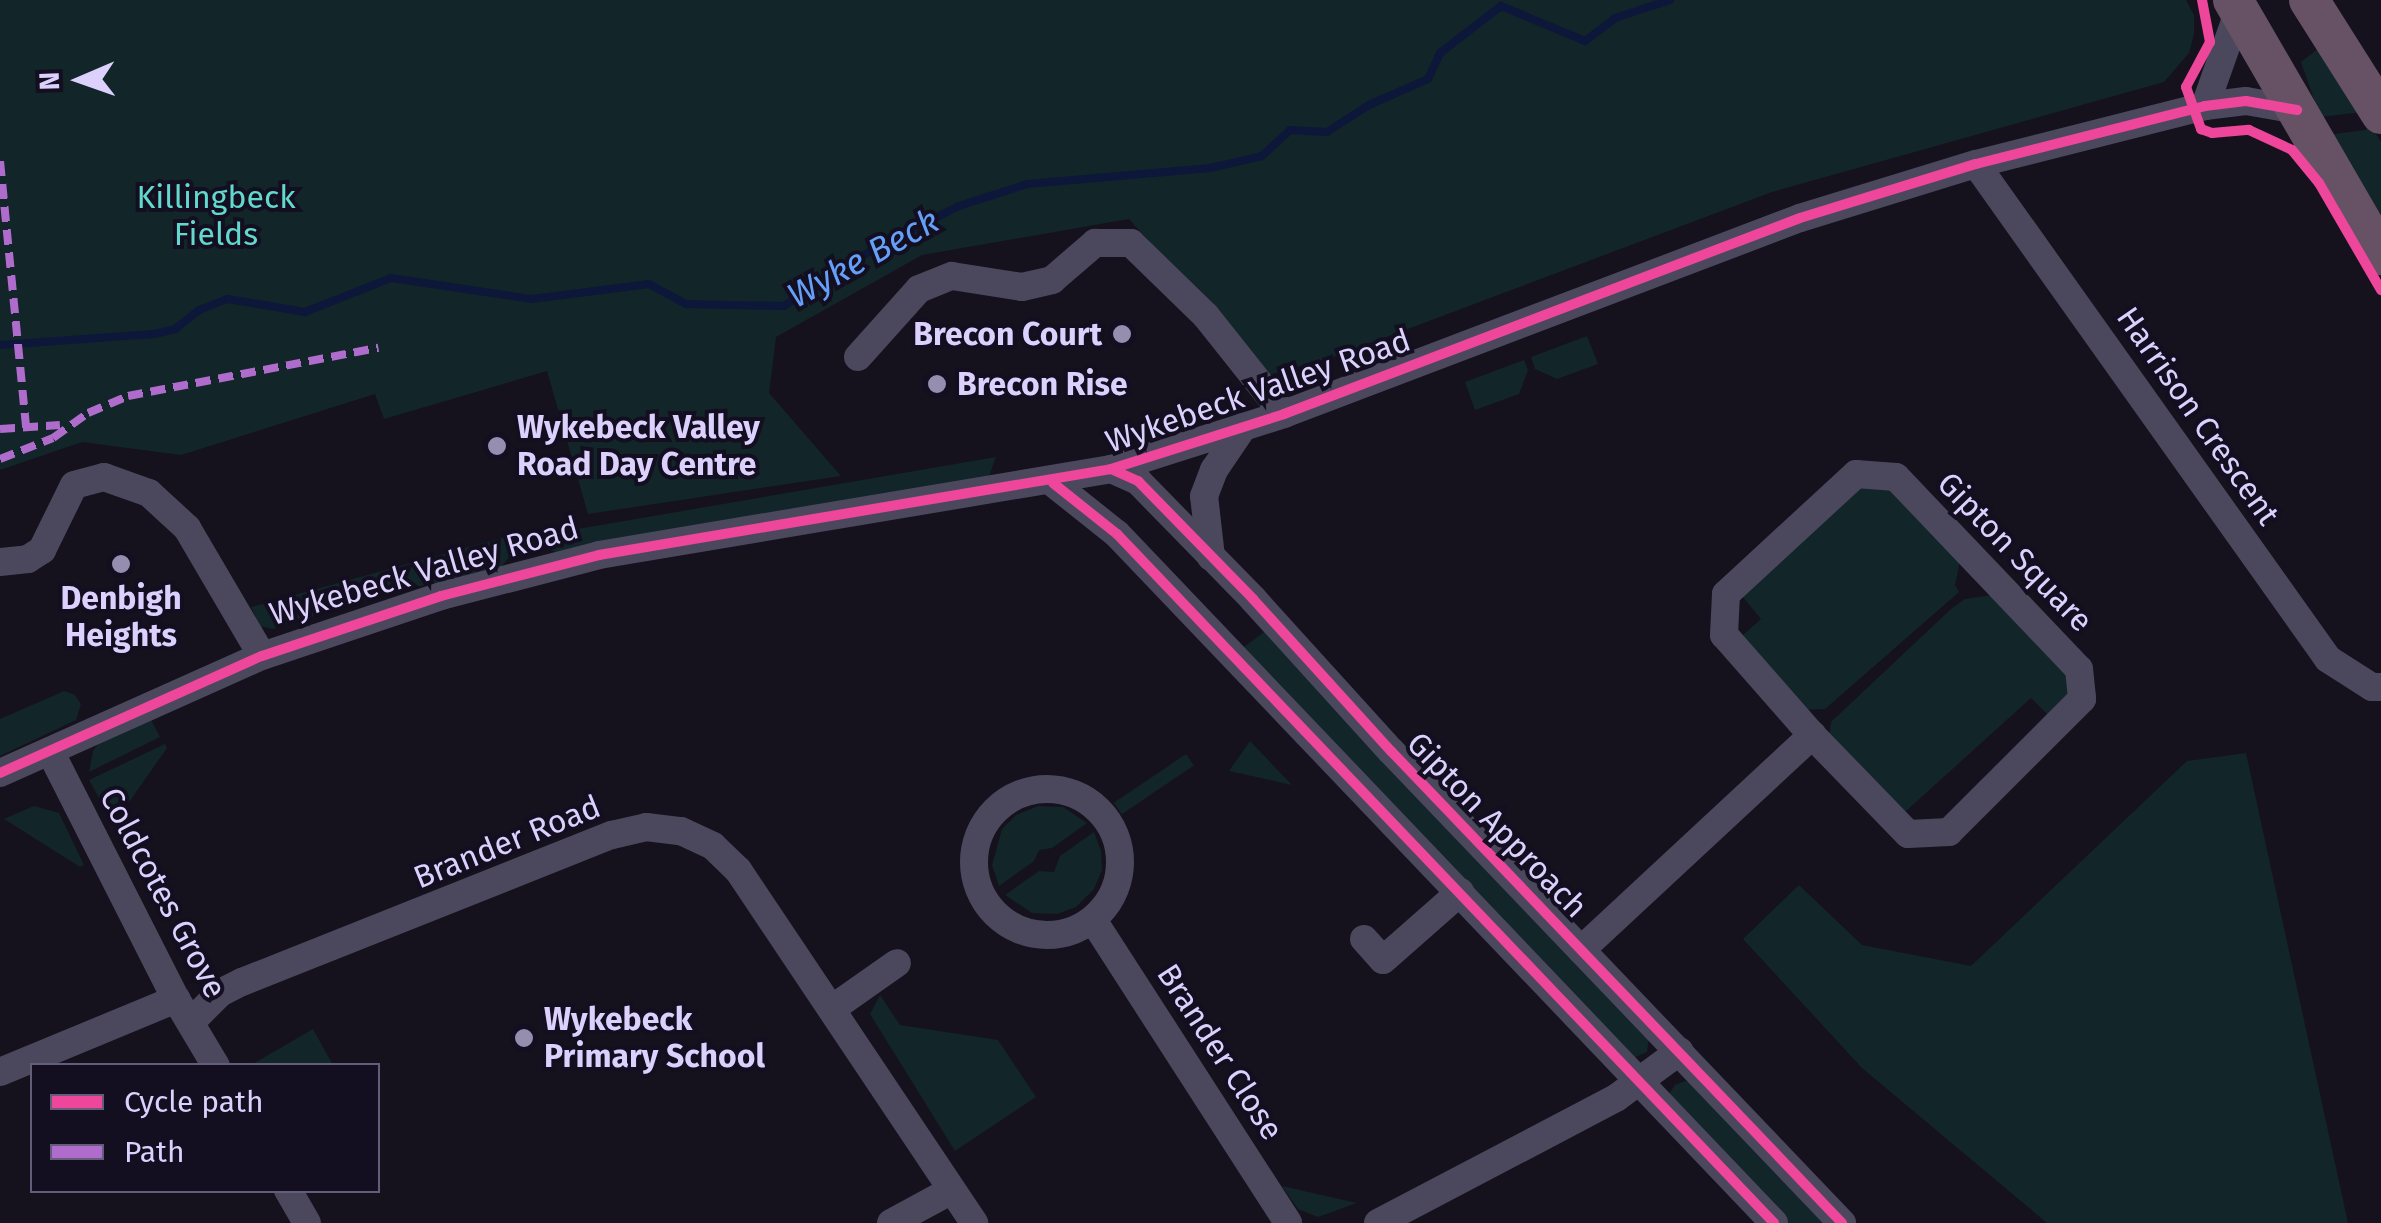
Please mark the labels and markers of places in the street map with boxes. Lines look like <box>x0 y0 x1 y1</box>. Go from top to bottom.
place label: Brecon Court <box>913 315 1102 353</box>
marker: Brecon Court <box>1111 323 1133 345</box>
place label: Brecon Rise <box>957 365 1128 403</box>
marker: Brecon Rise <box>926 373 948 395</box>
place label: Wykebeck Valley Road Day Centre <box>517 409 760 484</box>
marker: Wykebeck Valley Road Day Centre <box>486 435 508 457</box>
marker: Denbigh Heights <box>110 553 132 575</box>
place label: Denbigh Heights <box>60 580 182 655</box>
place label: Wykebeck Primary School <box>544 1001 765 1076</box>
marker: Wykebeck Primary School <box>513 1027 535 1049</box>

